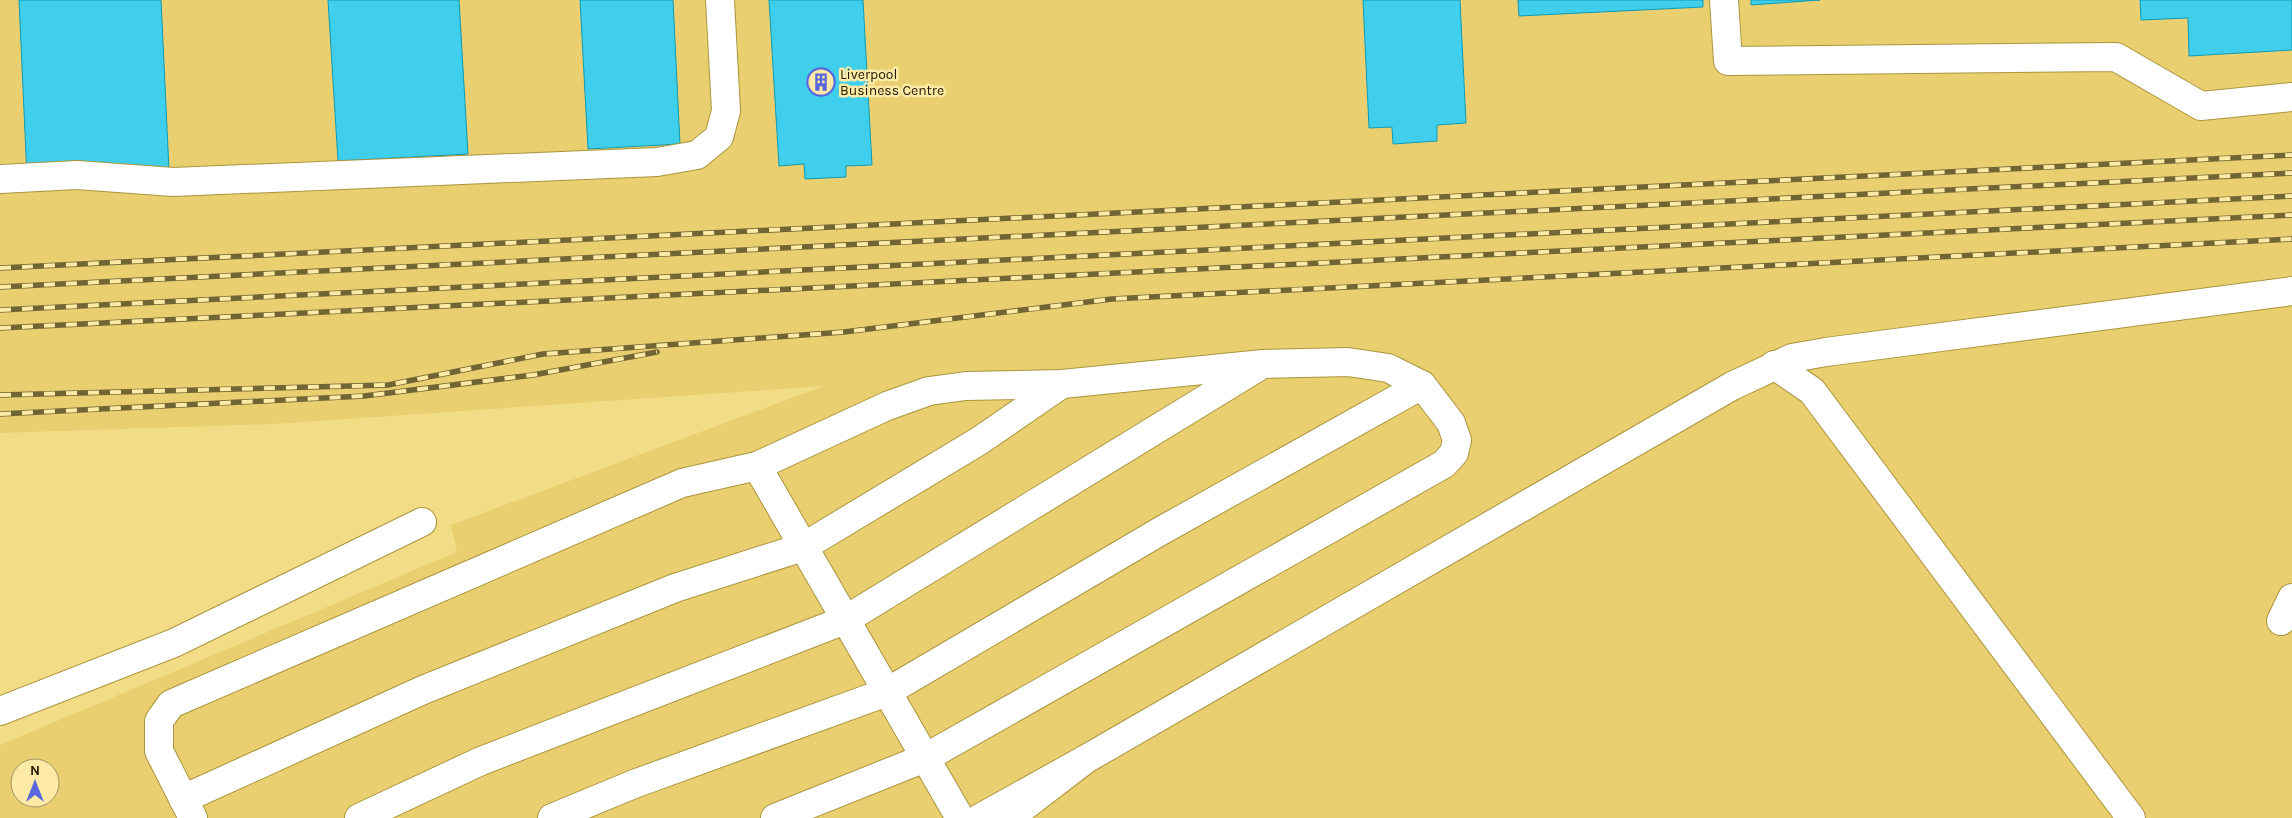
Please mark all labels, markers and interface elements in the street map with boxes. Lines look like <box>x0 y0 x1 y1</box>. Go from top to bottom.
place label: Liverpool Business Centre <box>840 66 944 99</box>
building icon: Liverpool Business Centre <box>806 67 836 97</box>
north arrow <box>10 758 60 808</box>
text: N <box>30 762 40 779</box>

